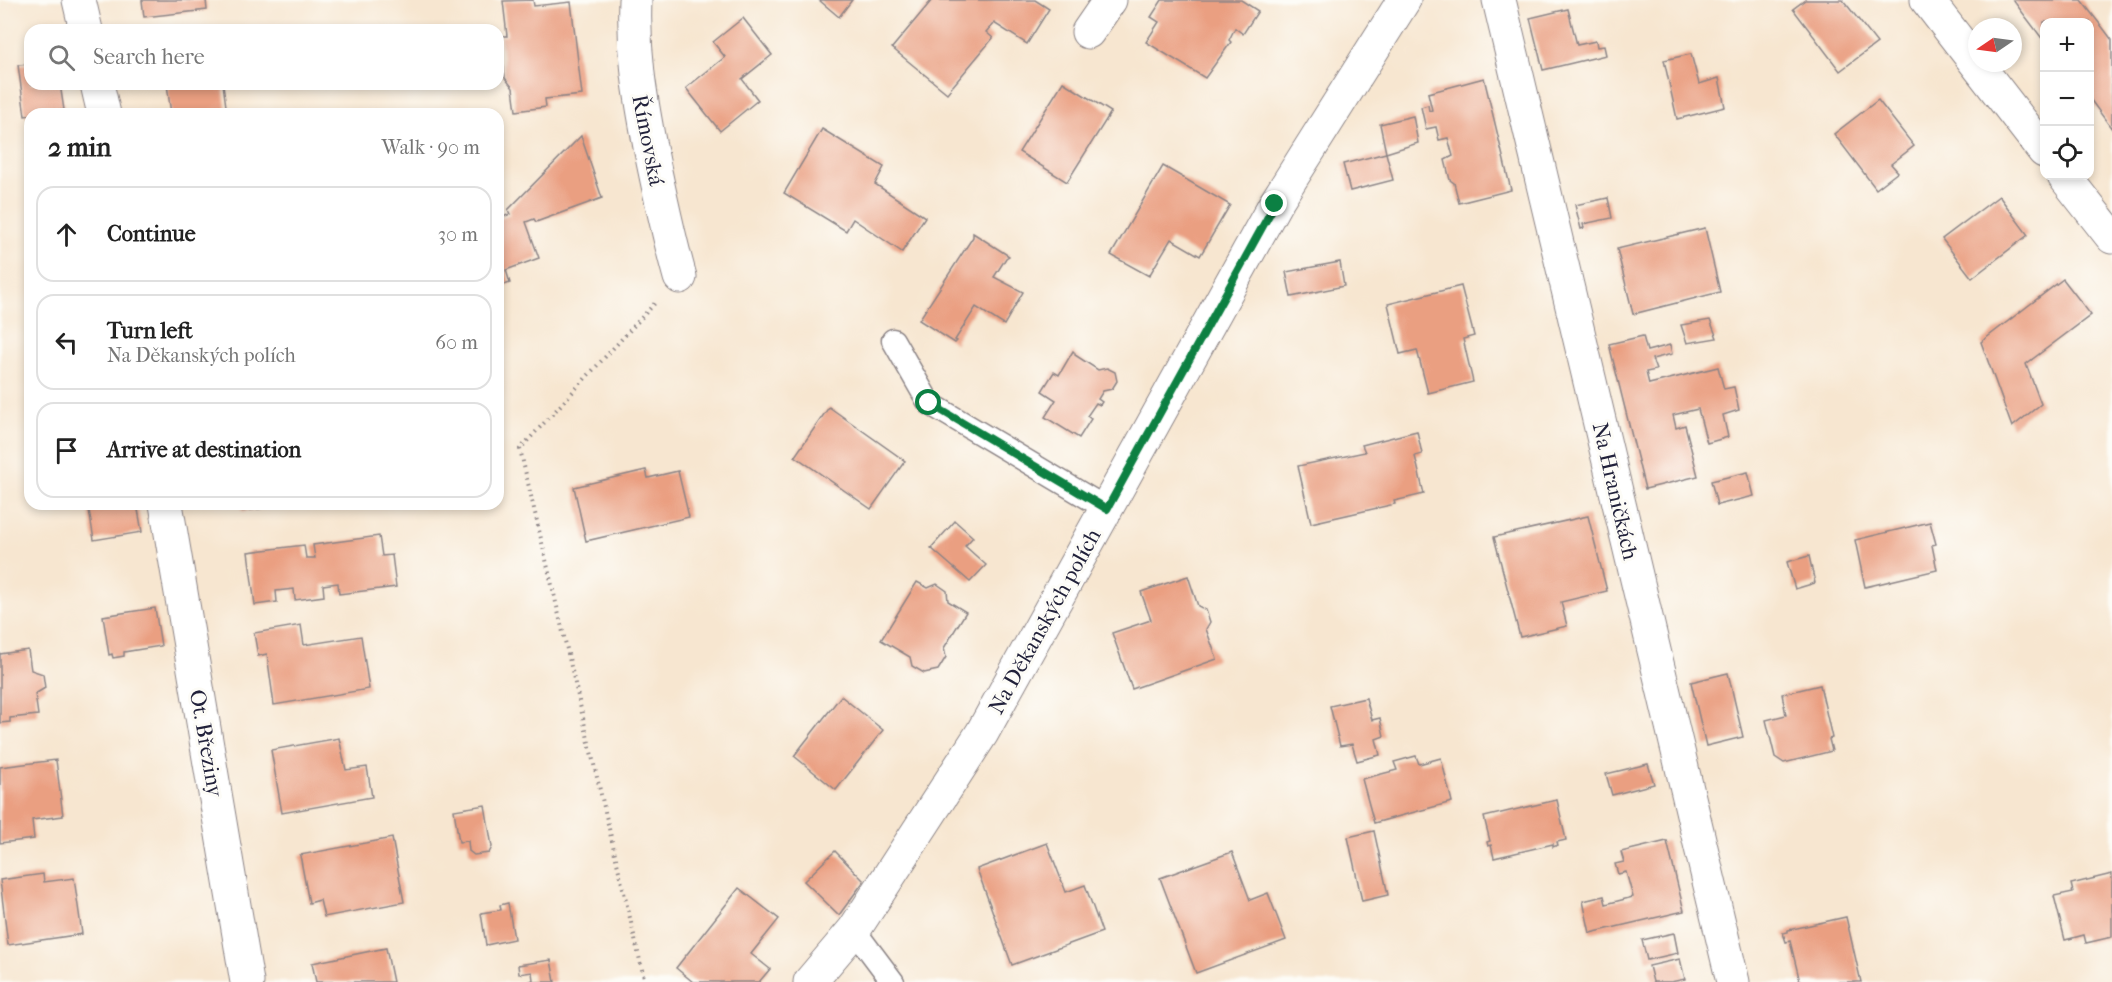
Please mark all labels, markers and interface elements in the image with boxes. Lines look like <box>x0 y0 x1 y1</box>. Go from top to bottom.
north arrow <box>1968 18 2022 72</box>
map controls <box>2040 18 2094 180</box>
button: + <box>2040 18 2094 72</box>
search box <box>24 24 504 90</box>
icon: search <box>45 41 78 74</box>
text: Search here <box>93 44 205 70</box>
button: − <box>2040 72 2094 126</box>
street label: Římovská <box>626 92 671 189</box>
button: locate <box>2040 126 2094 180</box>
text: 2 min <box>48 132 111 163</box>
text: Walk · 90 m <box>382 136 480 159</box>
route end <box>1261 190 1287 216</box>
icon: ahead <box>50 218 83 251</box>
text: Continue <box>107 221 196 247</box>
text: 30 m <box>438 223 478 246</box>
text: Turn left <box>107 318 193 344</box>
icon: left <box>50 326 83 359</box>
text: 60 m <box>435 331 478 354</box>
text: Na Děkanských polích <box>107 344 296 367</box>
route start <box>915 389 941 415</box>
street label: Na Hraničkách <box>1587 420 1644 563</box>
icon: arrive <box>50 434 83 467</box>
text: Arrive at destination <box>107 437 301 463</box>
street label: Na Děkanských polích <box>983 524 1107 719</box>
street label: Ot. Březiny <box>184 687 228 800</box>

